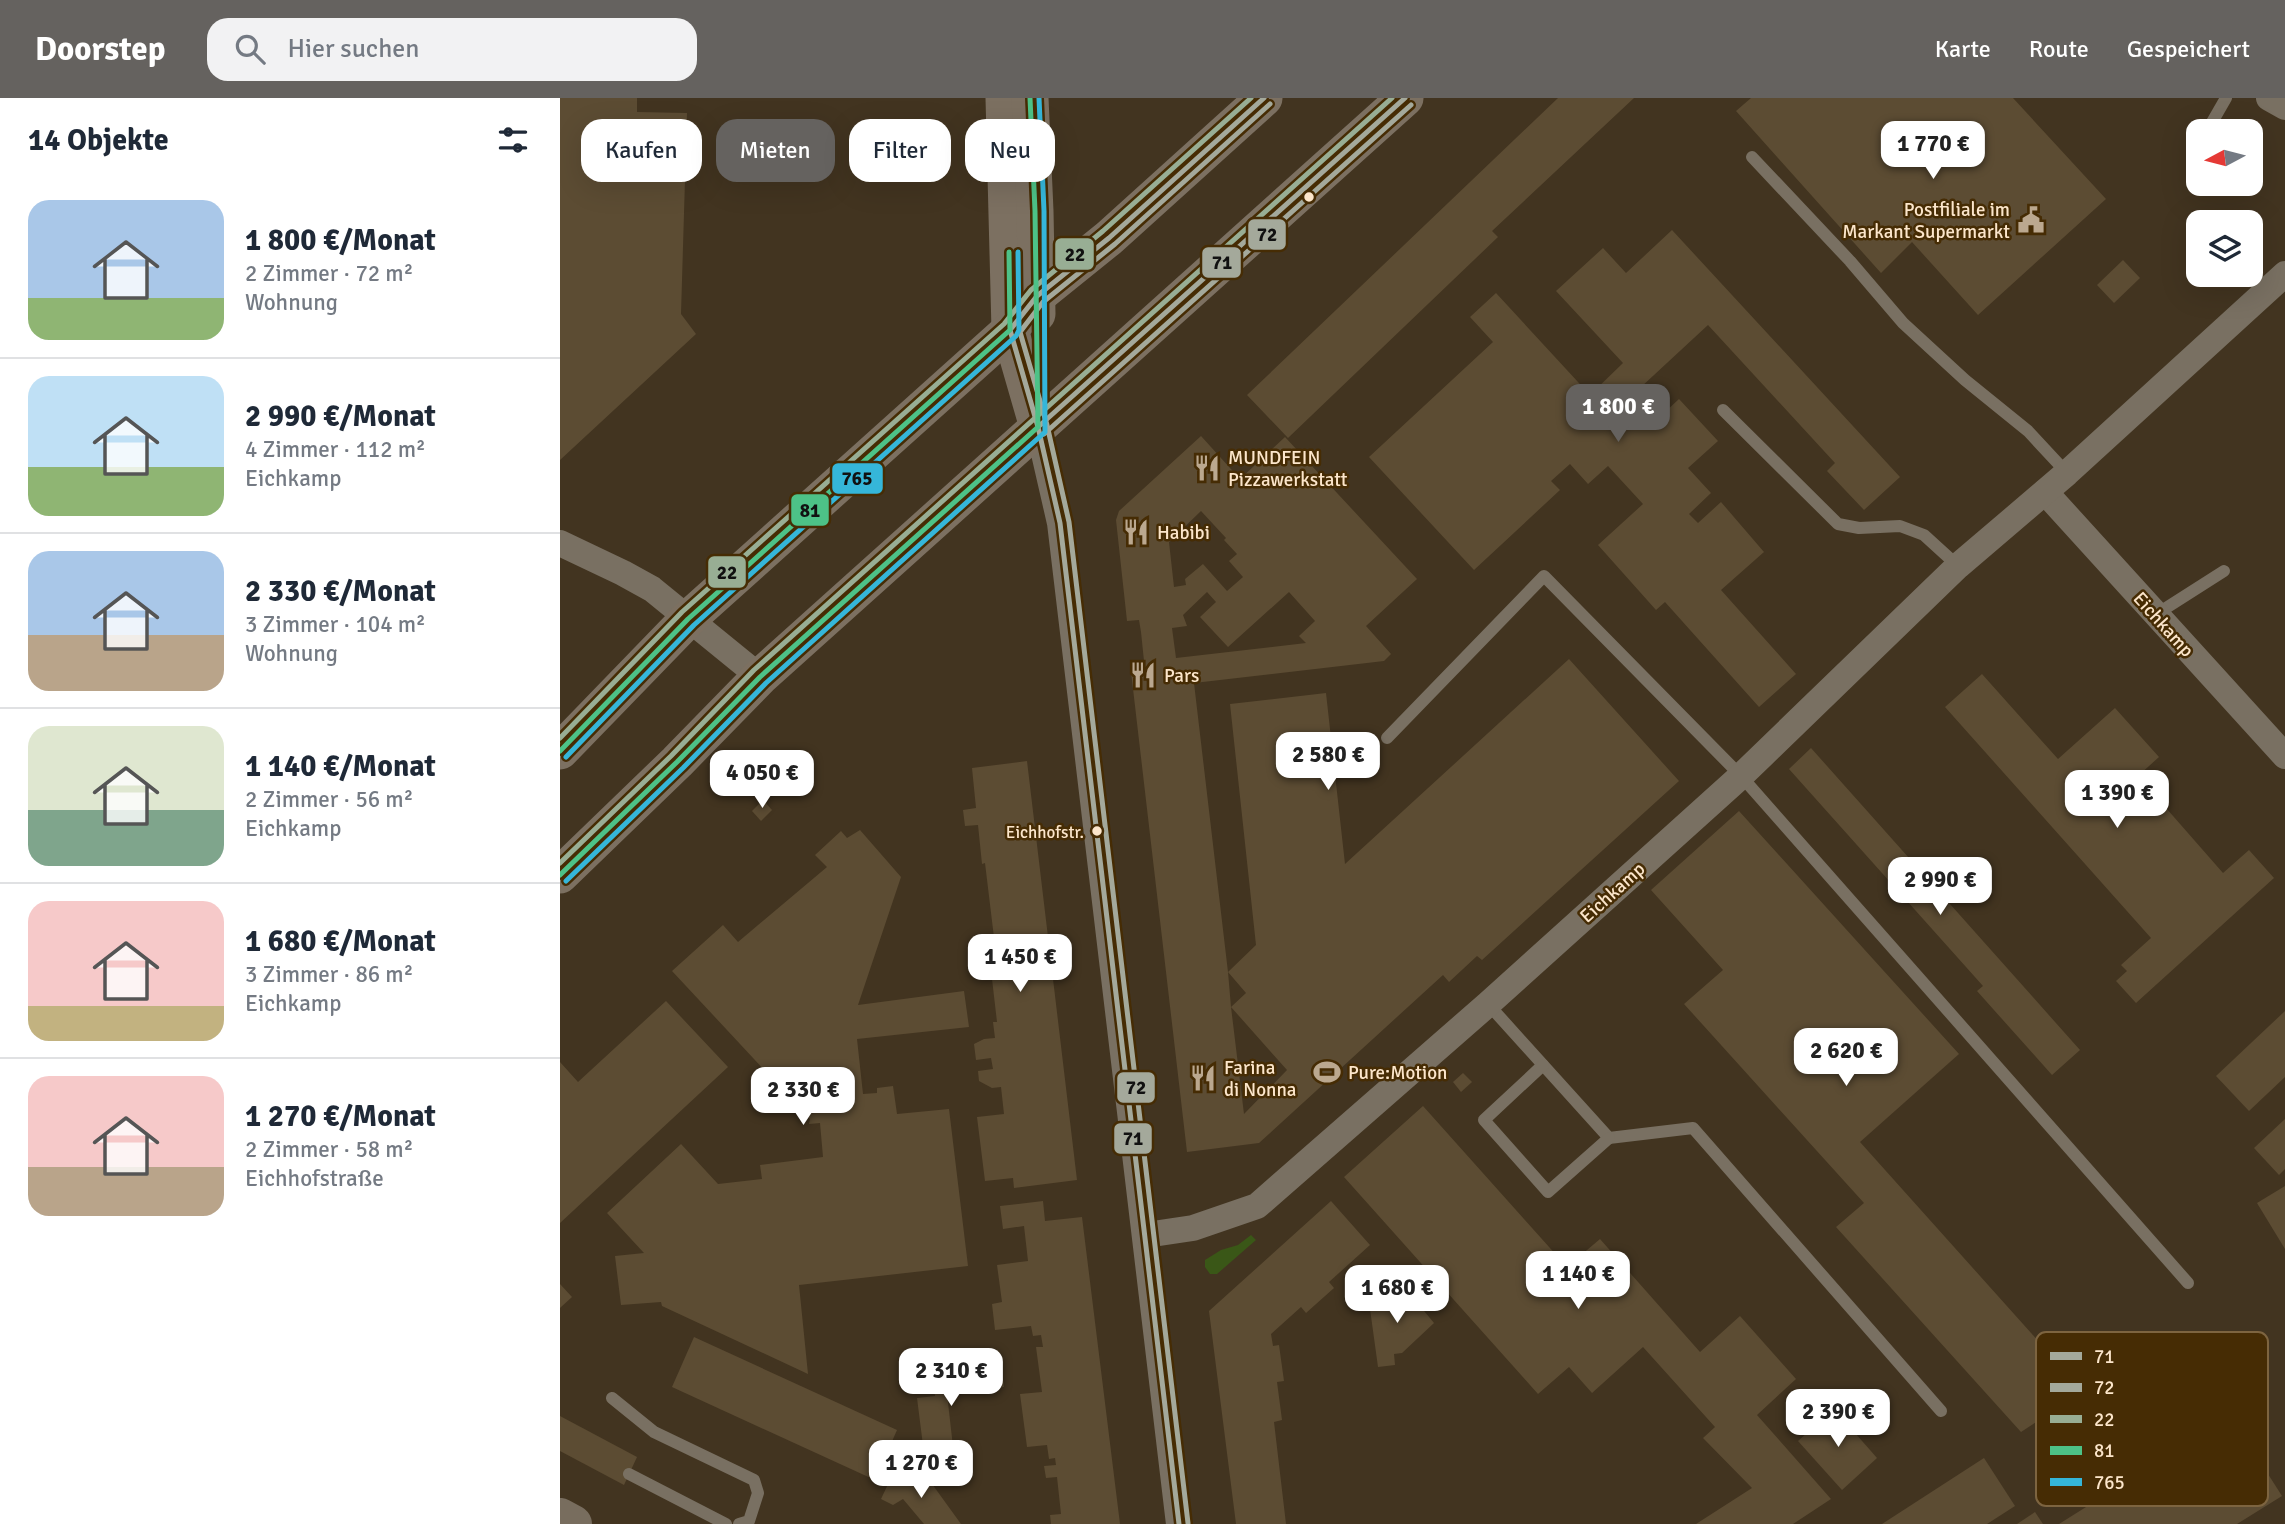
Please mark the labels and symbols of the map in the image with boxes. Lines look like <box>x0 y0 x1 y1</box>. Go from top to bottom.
north arrow <box>2186 119 2263 196</box>
pin: 1 770 € <box>1868 122 1998 181</box>
unlabelled marker <box>1302 190 1316 204</box>
place label: Postfiliale im Markant Supermarkt <box>1842 198 2010 244</box>
public building icon: Postfiliale im Markant Supermarkt <box>2016 205 2046 235</box>
line badge: 72 <box>1247 218 1287 251</box>
text: 72 <box>1257 223 1277 247</box>
line badge: 22 <box>1054 237 1095 271</box>
text: 22 <box>1065 243 1085 267</box>
line badge: 71 <box>1201 246 1242 279</box>
text: 71 <box>1212 251 1232 275</box>
pin: 1 800 € <box>1553 384 1683 444</box>
place label: MUNDFEIN Pizzawerkstatt <box>1228 446 1348 492</box>
restaurant icon: MUNDFEIN Pizzawerkstatt <box>1192 453 1222 483</box>
line badge: 765 <box>831 462 884 495</box>
text: 765 <box>842 467 872 491</box>
line badge: 81 <box>790 493 830 527</box>
text: 81 <box>800 499 820 523</box>
restaurant icon: Habibi <box>1121 517 1151 547</box>
place label: Habibi <box>1157 521 1210 545</box>
line badge: 22 <box>707 555 747 589</box>
text: 22 <box>717 561 737 585</box>
street label: Eichkamp <box>2128 587 2199 662</box>
restaurant icon: Pars <box>1128 660 1158 690</box>
place label: Pars <box>1164 664 1199 688</box>
pin: 2 580 € <box>1263 732 1393 792</box>
pin: 4 050 € <box>697 750 827 810</box>
pin: 1 390 € <box>2052 770 2182 830</box>
place label: Eichhofstr. <box>1006 822 1084 843</box>
marker: Eichhofstr. <box>1090 824 1104 838</box>
street label: Eichkamp <box>1575 857 1650 928</box>
pin: 2 990 € <box>1875 858 2005 917</box>
pin: 1 450 € <box>955 934 1085 994</box>
pin: 2 620 € <box>1781 1028 1911 1088</box>
place label: Farina di Nonna <box>1224 1056 1297 1102</box>
sports icon: Pure:Motion <box>1312 1057 1342 1087</box>
place label: Pure:Motion <box>1348 1061 1447 1085</box>
restaurant icon: Farina di Nonna <box>1188 1063 1218 1093</box>
pin: 2 330 € <box>738 1068 868 1127</box>
line badge: 72 <box>1116 1071 1156 1104</box>
text: 72 <box>1126 1076 1146 1100</box>
line badge: 71 <box>1113 1122 1153 1155</box>
text: 71 <box>1123 1127 1143 1151</box>
pin: 1 140 € <box>1513 1252 1643 1311</box>
pin: 1 680 € <box>1332 1266 1462 1325</box>
legend <box>2036 1332 2268 1506</box>
text: 71 <box>2094 1345 2115 1369</box>
pin: 2 310 € <box>886 1348 1016 1408</box>
text: 72 <box>2094 1376 2115 1400</box>
pin: 2 390 € <box>1773 1390 1903 1449</box>
text: 22 <box>2094 1408 2115 1432</box>
text: 81 <box>2094 1439 2115 1463</box>
pin: 1 270 € <box>856 1440 986 1500</box>
text: 765 <box>2094 1471 2125 1495</box>

